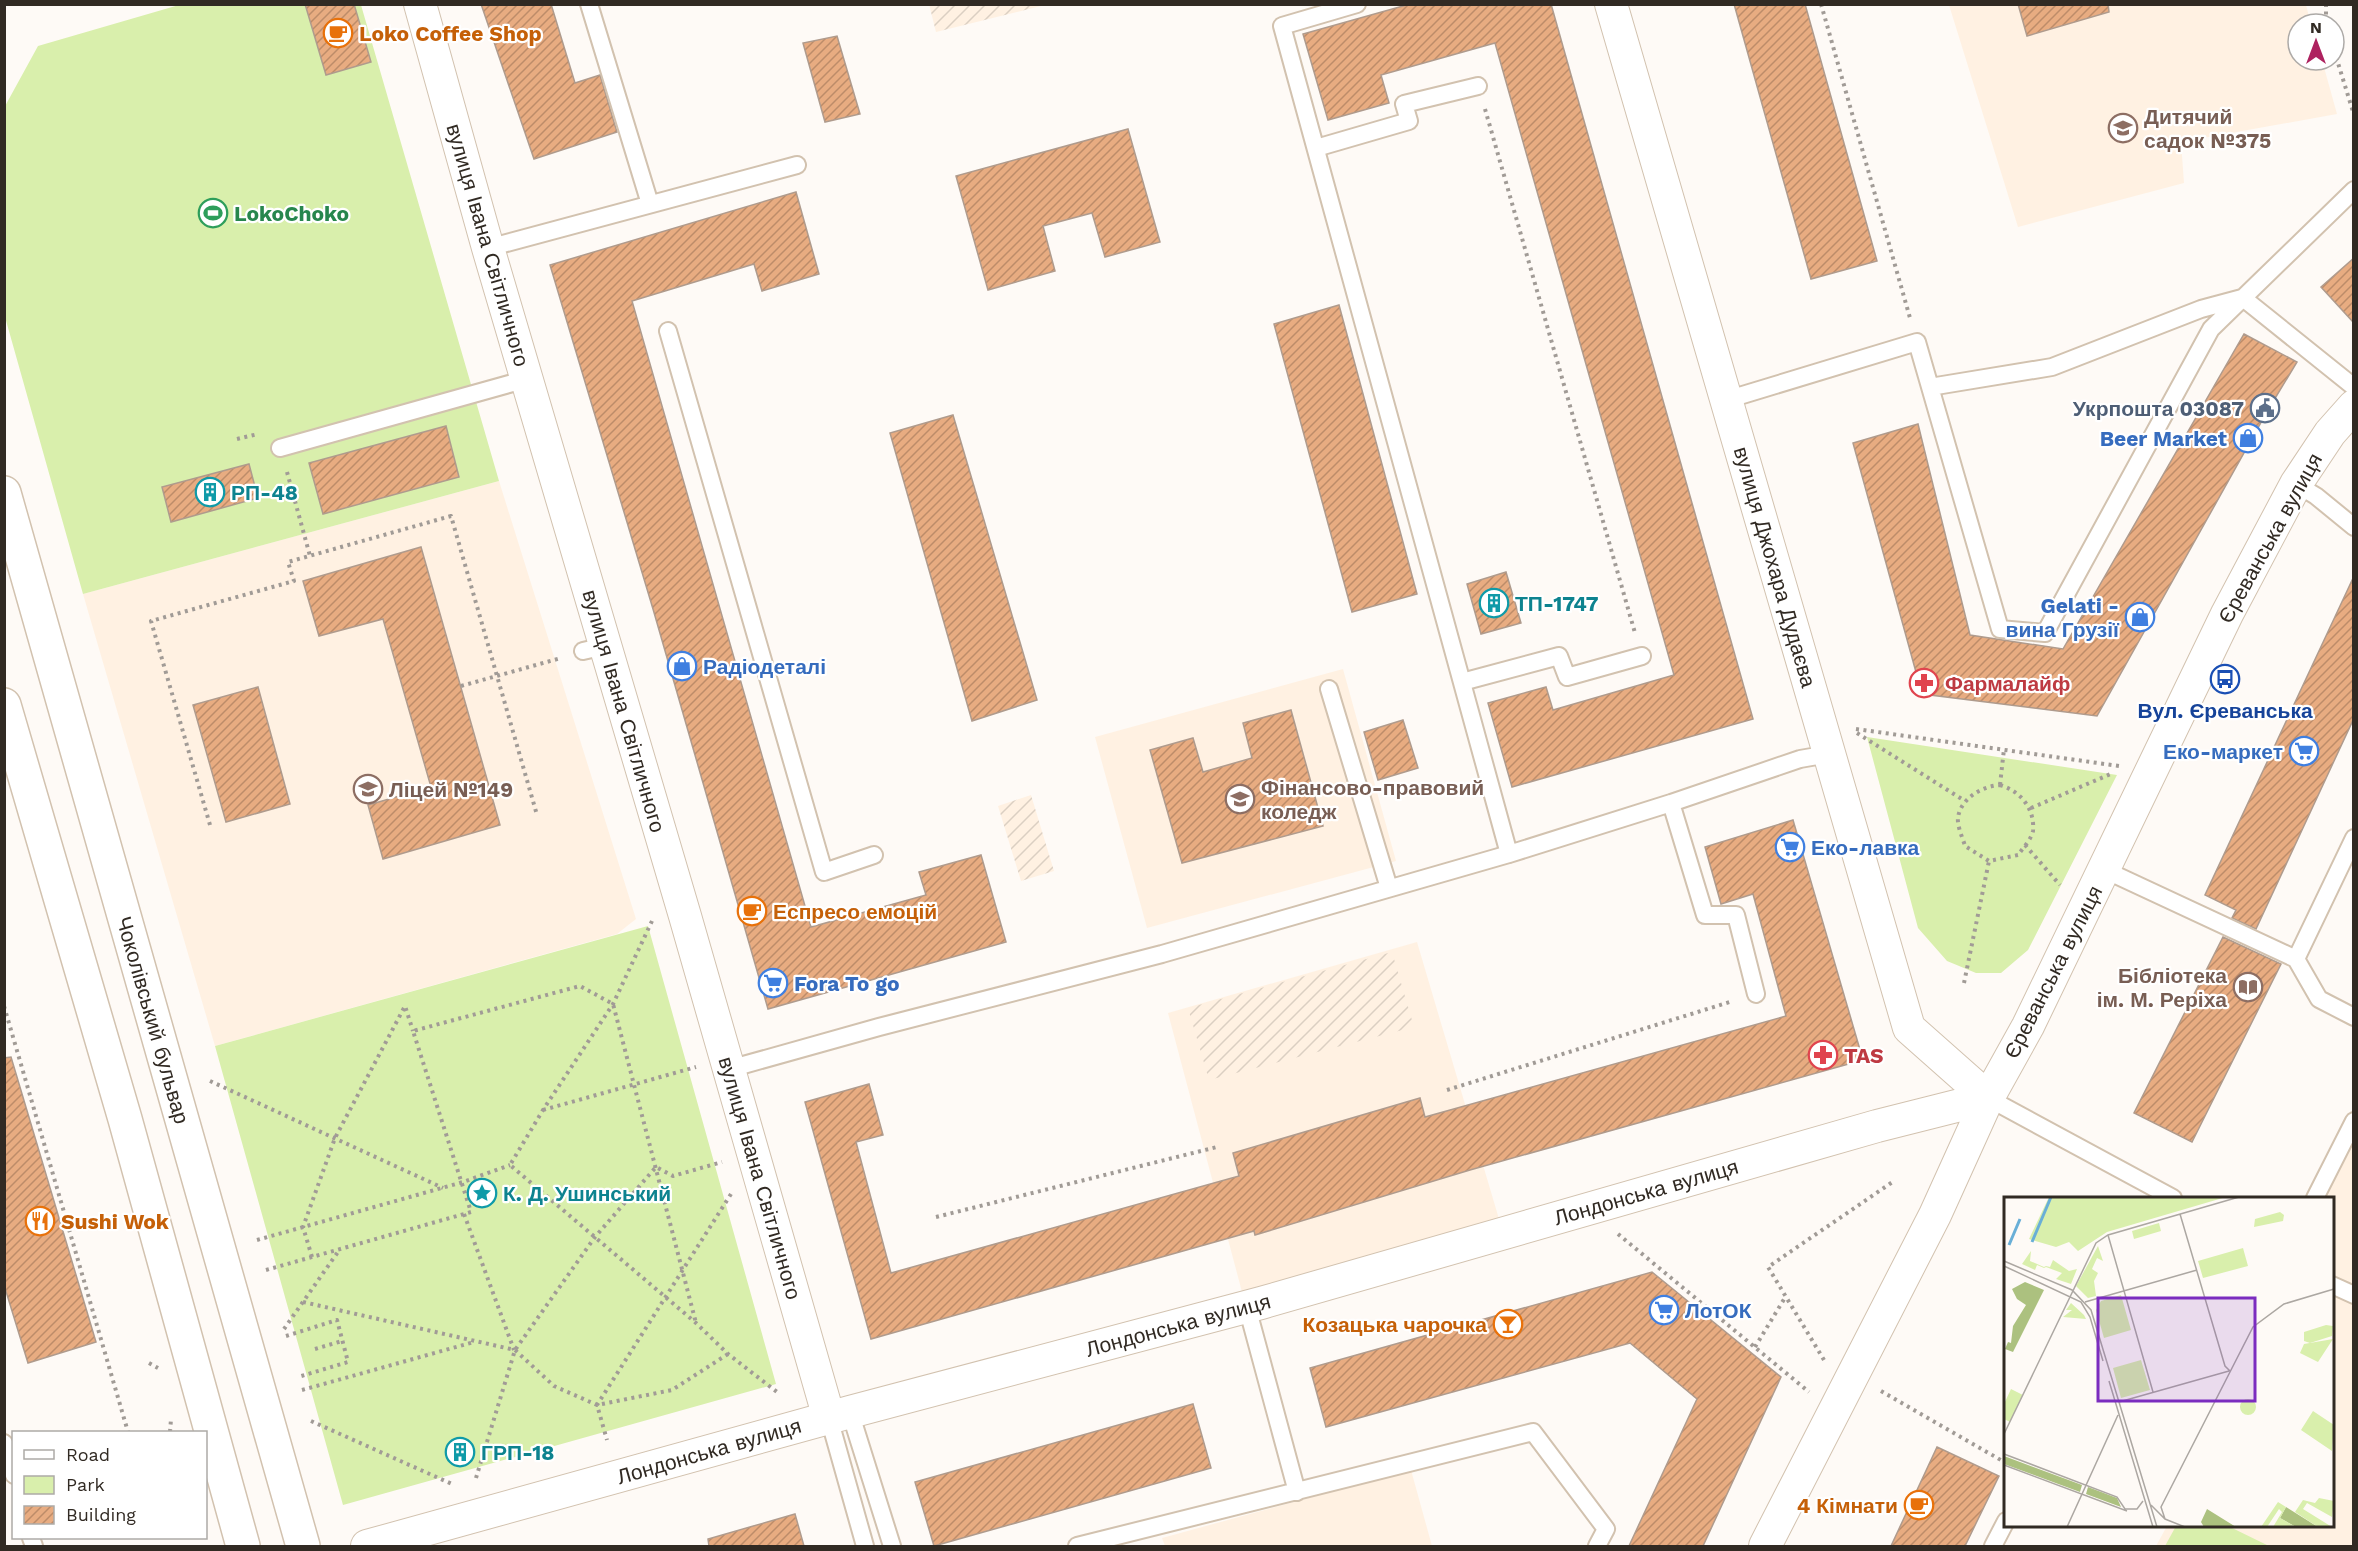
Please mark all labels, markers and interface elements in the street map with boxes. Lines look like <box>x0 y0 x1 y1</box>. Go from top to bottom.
north arrow <box>2286 12 2346 72</box>
cafe icon: Loko Coffee Shop <box>322 17 354 49</box>
text: N <box>2310 18 2322 37</box>
place label: Loko Coffee Shop <box>359 21 542 46</box>
place label: Дитячий садок №375 <box>2144 104 2271 153</box>
school or university icon: Дитячий садок №375 <box>2107 112 2139 144</box>
street label: вулиця Івана Світличного <box>441 121 535 369</box>
sports icon: LokoChoko <box>197 197 229 229</box>
place label: LokoChoko <box>234 201 349 226</box>
public building icon: Укрпошта 03087 <box>2249 392 2281 424</box>
place label: Укрпошта 03087 <box>2073 396 2244 421</box>
shop icon: Beer Market <box>2232 422 2264 454</box>
place label: Beer Market <box>2100 426 2227 451</box>
street label: вулиця Джохара Дудаєва <box>1729 444 1821 691</box>
street label: Єреванська вулиця <box>2213 449 2327 627</box>
building icon: РП-48 <box>194 476 226 508</box>
place label: РП-48 <box>231 480 298 505</box>
street label: вулиця Івана Світличного <box>577 587 671 835</box>
building icon: ТП-1747 <box>1478 587 1510 619</box>
place label: ТП-1747 <box>1515 591 1599 616</box>
place label: Gelati - вина Грузії <box>2006 593 2120 642</box>
shop icon: Gelati - вина Грузії <box>2124 601 2156 633</box>
shop icon: Радіодеталі <box>666 650 698 682</box>
place label: Радіодеталі <box>703 654 826 679</box>
bus stop icon: Вул. Єреванська <box>2209 663 2241 695</box>
pharmacy icon: Фармалайф <box>1908 667 1940 699</box>
place label: Фармалайф <box>1945 671 2070 696</box>
place label: Вул. Єреванська <box>2137 698 2313 723</box>
supermarket icon: Еко-маркет <box>2288 735 2320 767</box>
place label: Еко-маркет <box>2163 739 2283 764</box>
school or university icon: Ліцей №149 <box>352 773 384 805</box>
place label: Фінансово-правовий коледж <box>1261 775 1484 824</box>
place label: Ліцей №149 <box>389 777 513 802</box>
school or university icon: Фінансово-правовий коледж <box>1224 783 1256 815</box>
supermarket icon: Еко-лавка <box>1774 831 1806 863</box>
place label: Еко-лавка <box>1811 835 1920 860</box>
street label: Єреванська вулиця <box>1999 881 2107 1063</box>
cafe icon: Еспресо емоцій <box>736 895 768 927</box>
place label: Еспресо емоцій <box>773 899 937 924</box>
street label: Чоколівський бульвар <box>111 913 195 1127</box>
place label: Бібліотека ім. М. Реріха <box>2097 963 2227 1012</box>
supermarket icon: Fora To go <box>757 967 789 999</box>
place label: Fora To go <box>794 971 900 996</box>
library icon: Бібліотека ім. М. Реріха <box>2232 971 2264 1003</box>
pharmacy icon: TAS <box>1807 1039 1839 1071</box>
place label: TAS <box>1844 1043 1884 1068</box>
street label: вулиця Івана Світличного <box>713 1054 807 1302</box>
street label: Лондонська вулиця <box>1551 1154 1741 1230</box>
place icon: К. Д. Ушинський <box>466 1177 498 1209</box>
place label: К. Д. Ушинський <box>503 1181 671 1206</box>
inset map <box>2004 1197 2334 1527</box>
restaurant icon: Sushi Wok <box>24 1205 56 1237</box>
place label: Sushi Wok <box>61 1209 170 1234</box>
street label: Лондонська вулиця <box>1083 1288 1273 1362</box>
supermarket icon: ЛотОК <box>1648 1294 1680 1326</box>
place label: ЛотОК <box>1685 1298 1752 1323</box>
bar icon: Козацька чарочка <box>1492 1308 1524 1340</box>
place label: Козацька чарочка <box>1302 1312 1487 1337</box>
street label: Лондонська вулиця <box>614 1413 804 1489</box>
legend <box>12 1431 207 1539</box>
building icon: ГРП-18 <box>444 1436 476 1468</box>
place label: ГРП-18 <box>481 1440 554 1465</box>
text: Road <box>66 1444 110 1465</box>
text: Park <box>66 1474 105 1495</box>
cafe icon: 4 Кімнати <box>1903 1489 1935 1521</box>
place label: 4 Кімнати <box>1797 1493 1898 1518</box>
text: Building <box>66 1504 136 1525</box>

